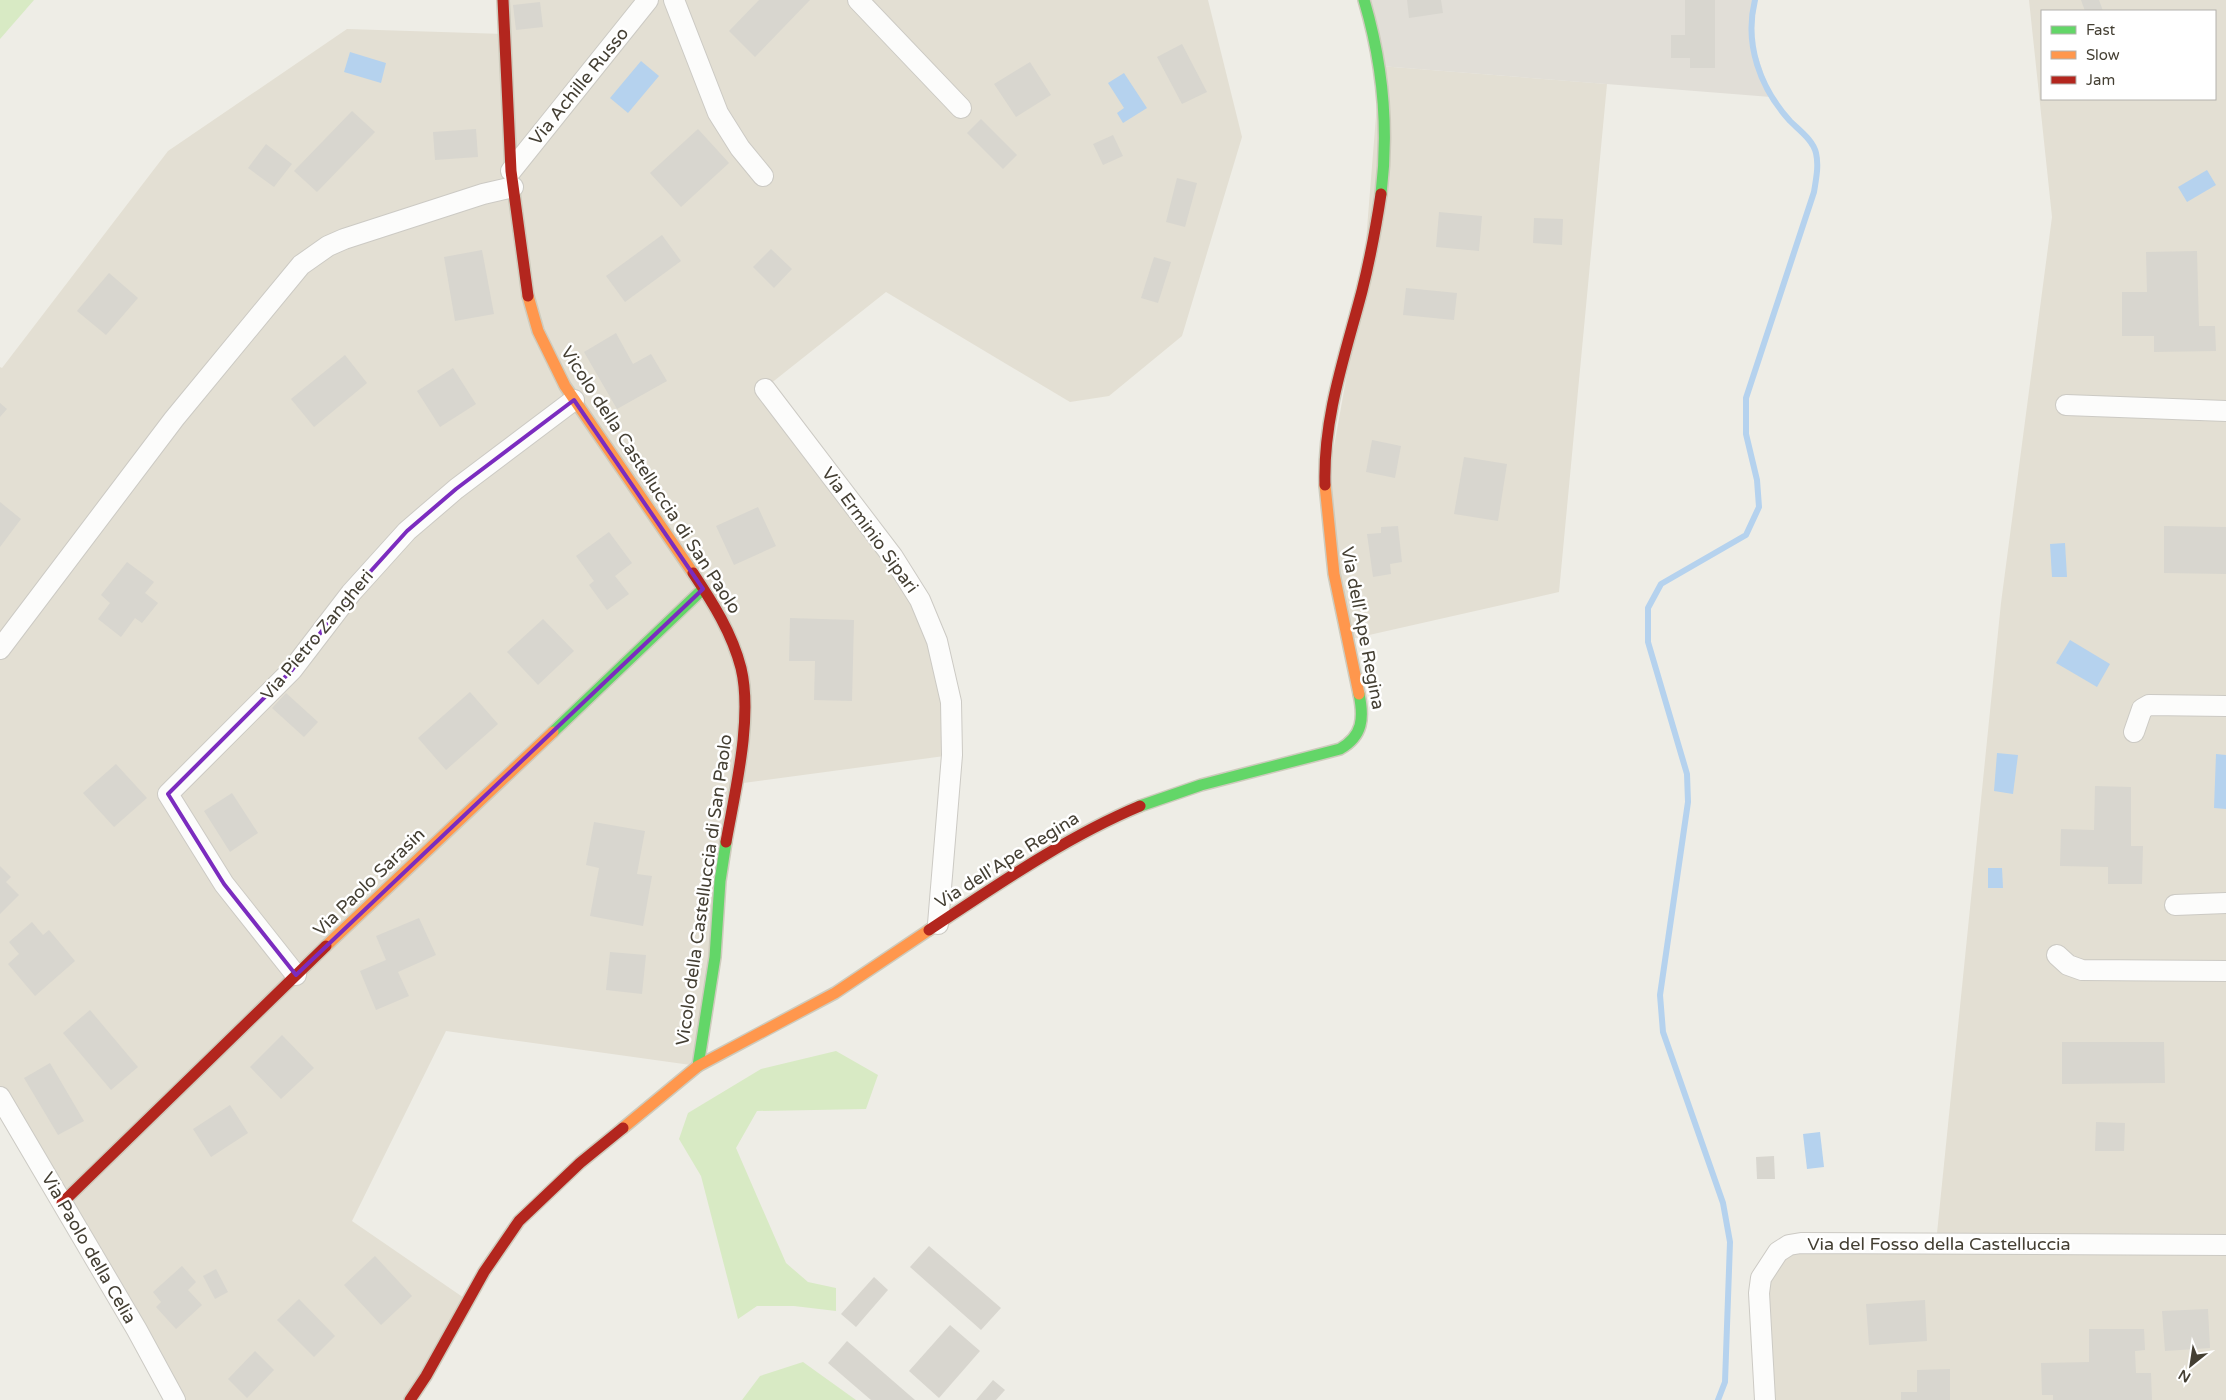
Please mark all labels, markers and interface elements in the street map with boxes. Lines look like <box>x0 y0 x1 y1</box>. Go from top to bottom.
legend <box>2041 10 2216 100</box>
text: Fast <box>2086 21 2116 39</box>
street label: Via Achille Russo <box>525 22 633 150</box>
text: Slow <box>2086 46 2120 64</box>
text: Jam <box>2086 71 2115 89</box>
street label: Vicolo della Castelluccia di San Paolo <box>556 342 746 618</box>
street label: Via Erminio Sipari <box>817 463 923 597</box>
street label: Via dell'Ape Regina <box>1336 545 1390 711</box>
street label: Via Pietro Zangheri <box>256 565 378 705</box>
street label: Vicolo della Castelluccia di San Paolo <box>671 733 737 1047</box>
street label: Via dell'Ape Regina <box>931 807 1083 913</box>
street label: Via Paolo Sarasin <box>309 823 429 941</box>
street label: Via Paolo della Celia <box>37 1168 141 1328</box>
street label: Via del Fosso della Castelluccia <box>1807 1233 2071 1255</box>
north arrow <box>2166 1340 2216 1390</box>
text: N <box>2176 1366 2194 1386</box>

